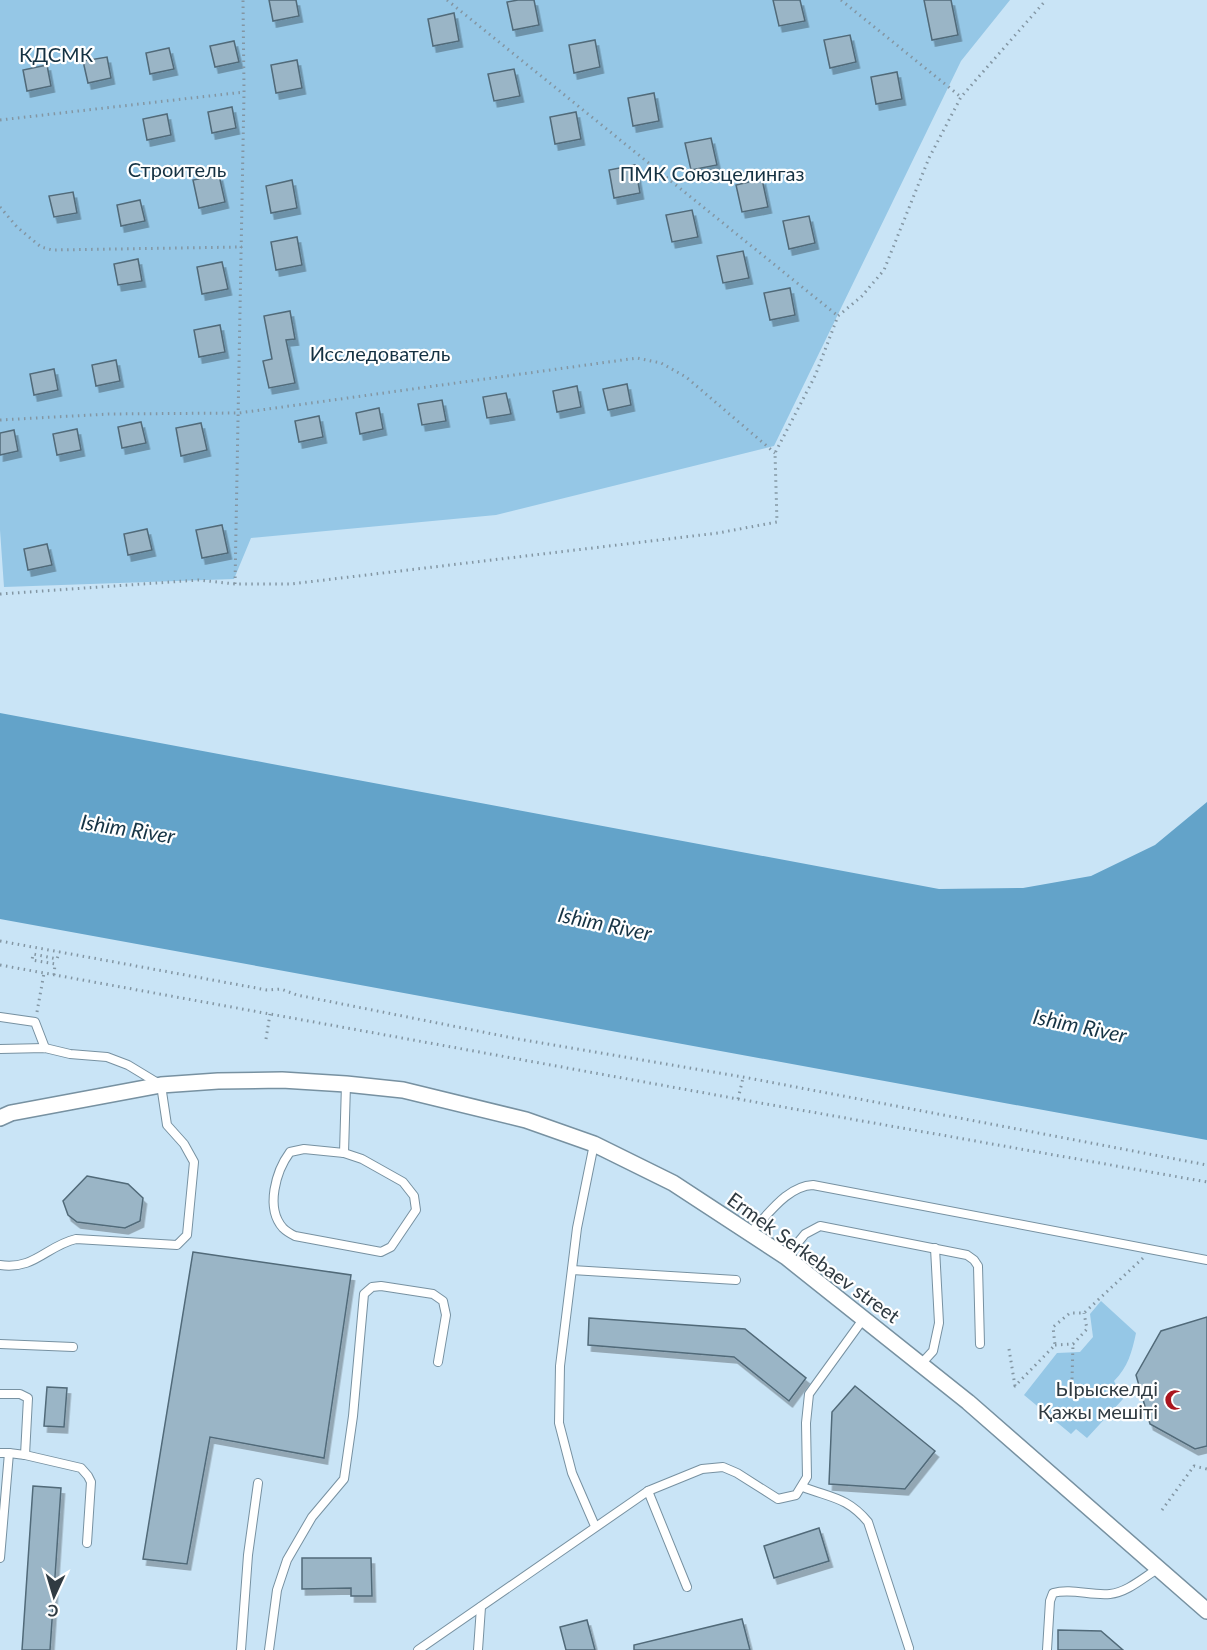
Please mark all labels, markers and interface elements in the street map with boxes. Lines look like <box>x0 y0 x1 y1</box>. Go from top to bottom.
park label: КДСМК <box>19 42 94 66</box>
park label: Строитель <box>128 157 226 181</box>
park label: ПМК Союзцелингаз <box>620 161 804 185</box>
park label: Исследователь <box>310 341 450 365</box>
water label: Ishim River <box>79 808 178 848</box>
water label: Ishim River <box>556 901 655 945</box>
water label: Ishim River <box>1031 1003 1130 1047</box>
street label: Ermek Serkebaev street <box>723 1186 905 1328</box>
place label: Ырыскелді Қажы мешіті <box>1038 1376 1158 1423</box>
mosque icon: Ырыскелді Қажы мешіті <box>1163 1388 1187 1412</box>
north arrow <box>24 1566 84 1626</box>
text: С <box>47 1602 59 1621</box>

